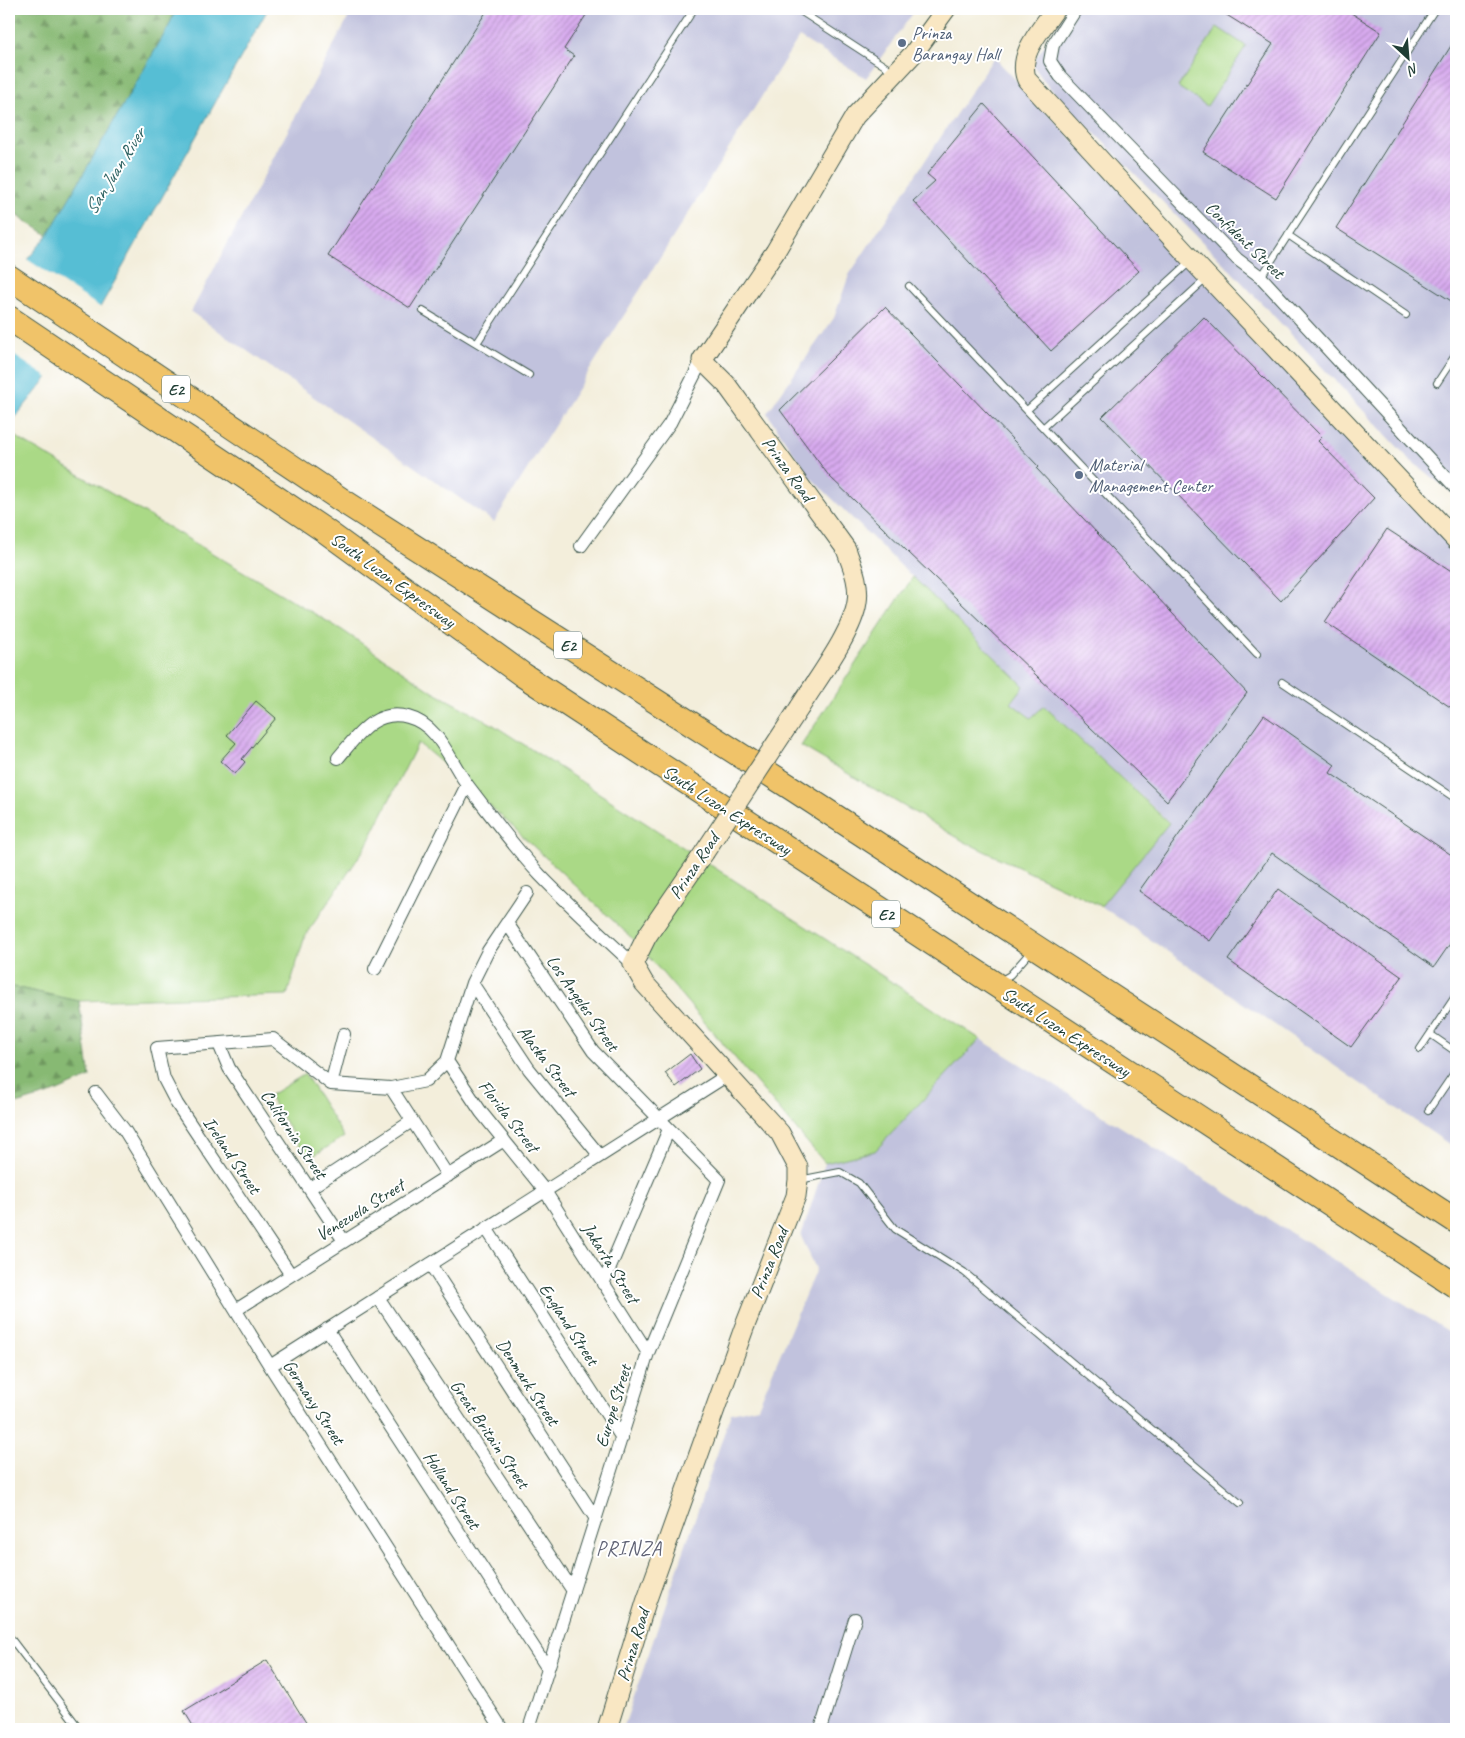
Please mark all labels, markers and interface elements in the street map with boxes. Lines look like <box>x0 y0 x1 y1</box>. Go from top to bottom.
place label: Prinza Barangay Hall <box>912 22 1002 65</box>
north arrow <box>1382 32 1432 82</box>
marker: Prinza Barangay Hall <box>896 37 908 49</box>
text: N <box>1404 60 1421 80</box>
water label: San Juan River <box>79 121 153 219</box>
street label: Confident Street <box>1201 197 1291 285</box>
road number: E2 <box>162 376 190 402</box>
street label: Prinza Road <box>757 432 820 508</box>
place label: Material Management Center <box>1089 454 1214 497</box>
marker: Material Management Center <box>1073 469 1085 481</box>
street label: South Luzon Expressway <box>326 527 461 634</box>
road number: E2 <box>554 632 582 658</box>
street label: South Luzon Expressway <box>659 760 797 861</box>
street label: Prinza Road <box>664 827 726 903</box>
road number: E2 <box>872 901 900 928</box>
street label: Los Angeles Street <box>542 951 625 1057</box>
street label: South Luzon Expressway <box>998 982 1136 1083</box>
street label: Alaska Street <box>513 1021 583 1103</box>
street label: Florida Street <box>474 1075 546 1159</box>
street label: California Street <box>256 1085 333 1184</box>
street label: Ireland Street <box>198 1112 267 1199</box>
street label: Venezuela Street <box>312 1173 411 1246</box>
street label: Jakarta Street <box>577 1218 646 1310</box>
street label: Prinza Road <box>745 1222 794 1302</box>
street label: England Street <box>534 1279 605 1371</box>
street label: Denmark Street <box>492 1334 565 1431</box>
street label: Germany Street <box>278 1355 351 1450</box>
street label: Europe Street <box>590 1360 637 1450</box>
street label: Great Britain Street <box>446 1376 536 1494</box>
street label: Holland Street <box>419 1447 486 1535</box>
district label: PRINZA <box>596 1536 662 1561</box>
street label: Prinza Road <box>612 1603 655 1684</box>

